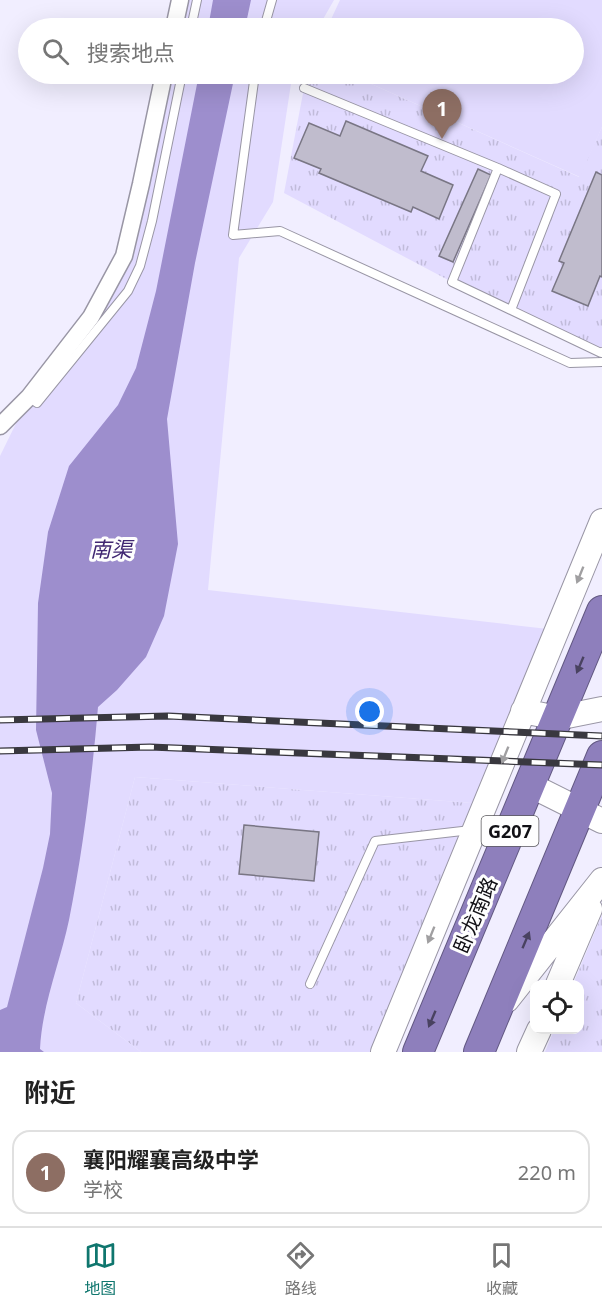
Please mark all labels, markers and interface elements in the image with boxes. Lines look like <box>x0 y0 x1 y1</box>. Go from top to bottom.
search box <box>18 18 584 84</box>
icon: search <box>39 35 72 68</box>
text: 搜索地点 <box>87 37 175 67</box>
pin: 1 <box>422 90 462 139</box>
water label: 南渠 <box>90 535 135 563</box>
one-way arrow <box>575 566 585 584</box>
one-way arrow <box>574 656 584 674</box>
your location <box>355 697 384 726</box>
one-way arrow <box>500 746 509 764</box>
road number: G207 <box>482 816 538 846</box>
street label: 卧龙南路 <box>447 873 503 957</box>
one-way arrow <box>426 927 436 945</box>
one-way arrow <box>521 930 531 948</box>
map controls <box>530 980 584 1034</box>
button: locate <box>530 980 584 1034</box>
one-way arrow <box>427 1011 437 1029</box>
text: 附近 <box>24 1074 76 1110</box>
text: 襄阳耀襄高级中学 <box>83 1144 259 1174</box>
text: 1 <box>40 1159 51 1186</box>
text: 220 m <box>518 1159 576 1186</box>
text: 学校 <box>83 1176 123 1203</box>
tab: 地图 <box>84 1239 117 1299</box>
tab: 路线 <box>284 1239 317 1299</box>
tab: 收藏 <box>485 1239 518 1299</box>

